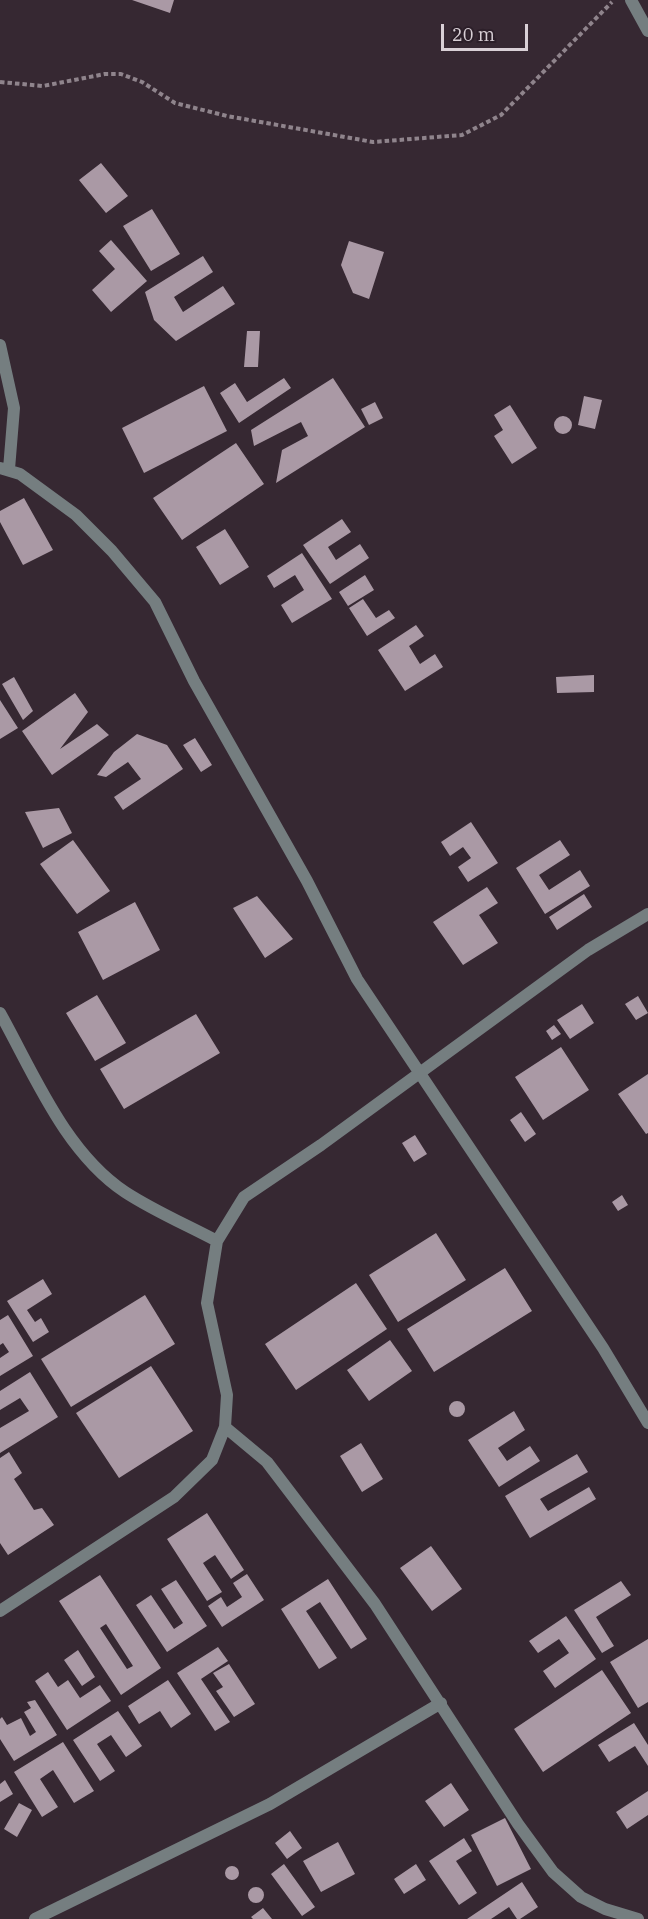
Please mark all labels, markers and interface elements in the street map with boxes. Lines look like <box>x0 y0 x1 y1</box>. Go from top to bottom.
scale bar <box>444 12 531 50</box>
text: 20 m <box>452 23 495 46</box>

